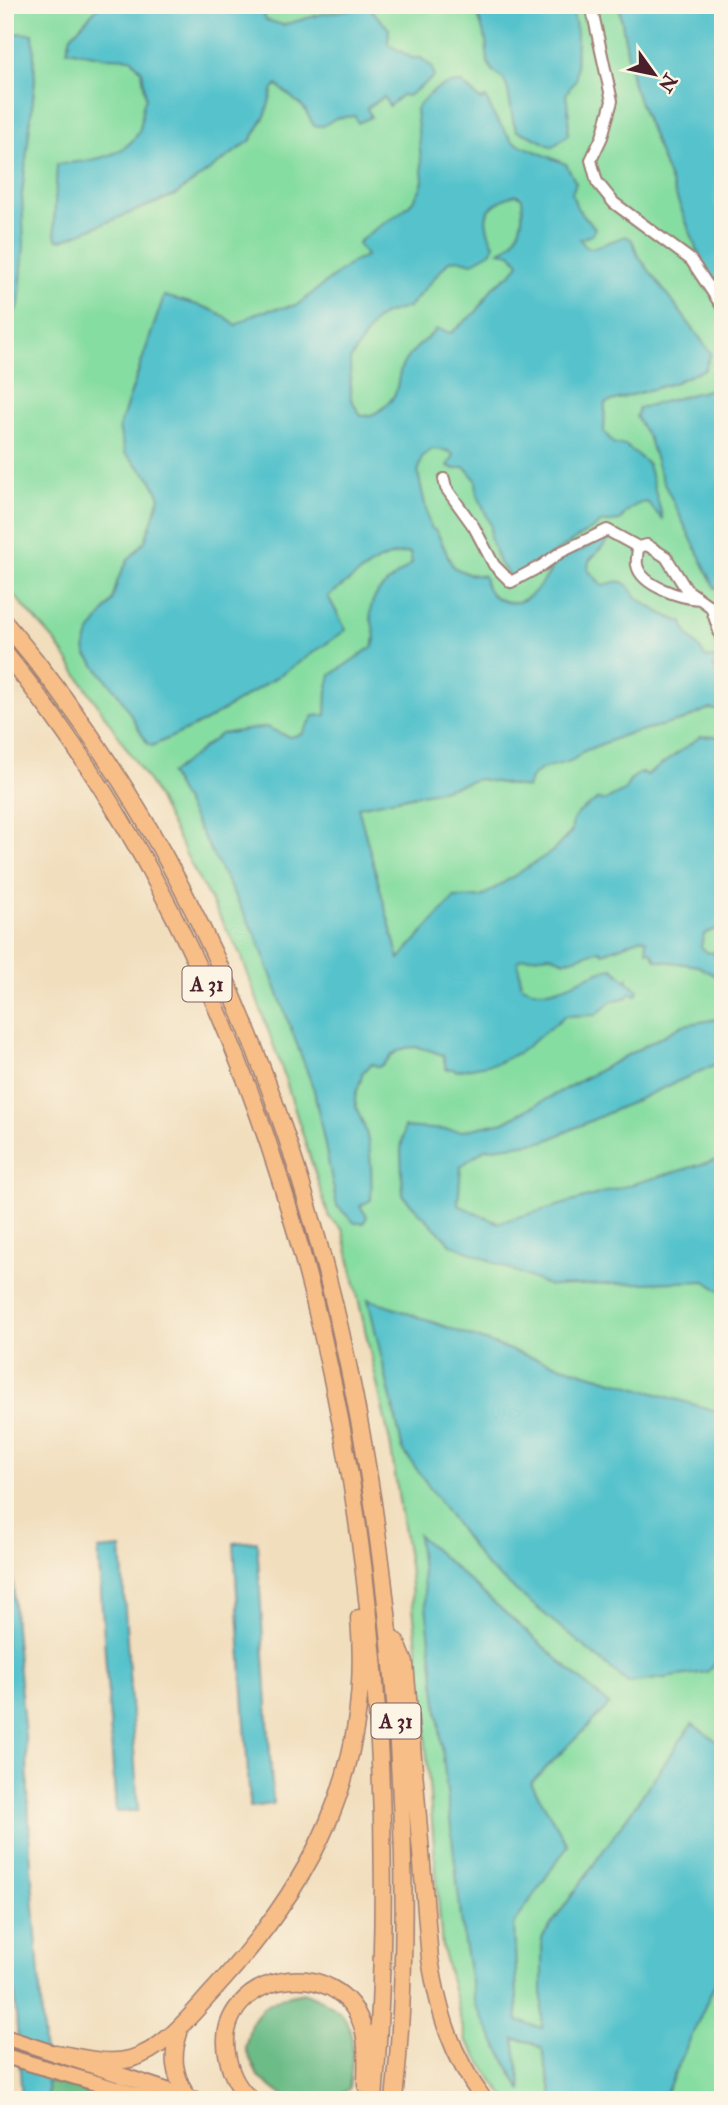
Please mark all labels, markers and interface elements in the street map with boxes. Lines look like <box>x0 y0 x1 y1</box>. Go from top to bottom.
north arrow <box>620 38 690 108</box>
text: N <box>652 68 683 97</box>
road number: A 31 <box>182 967 232 1002</box>
road number: A 31 <box>372 1704 420 1738</box>

